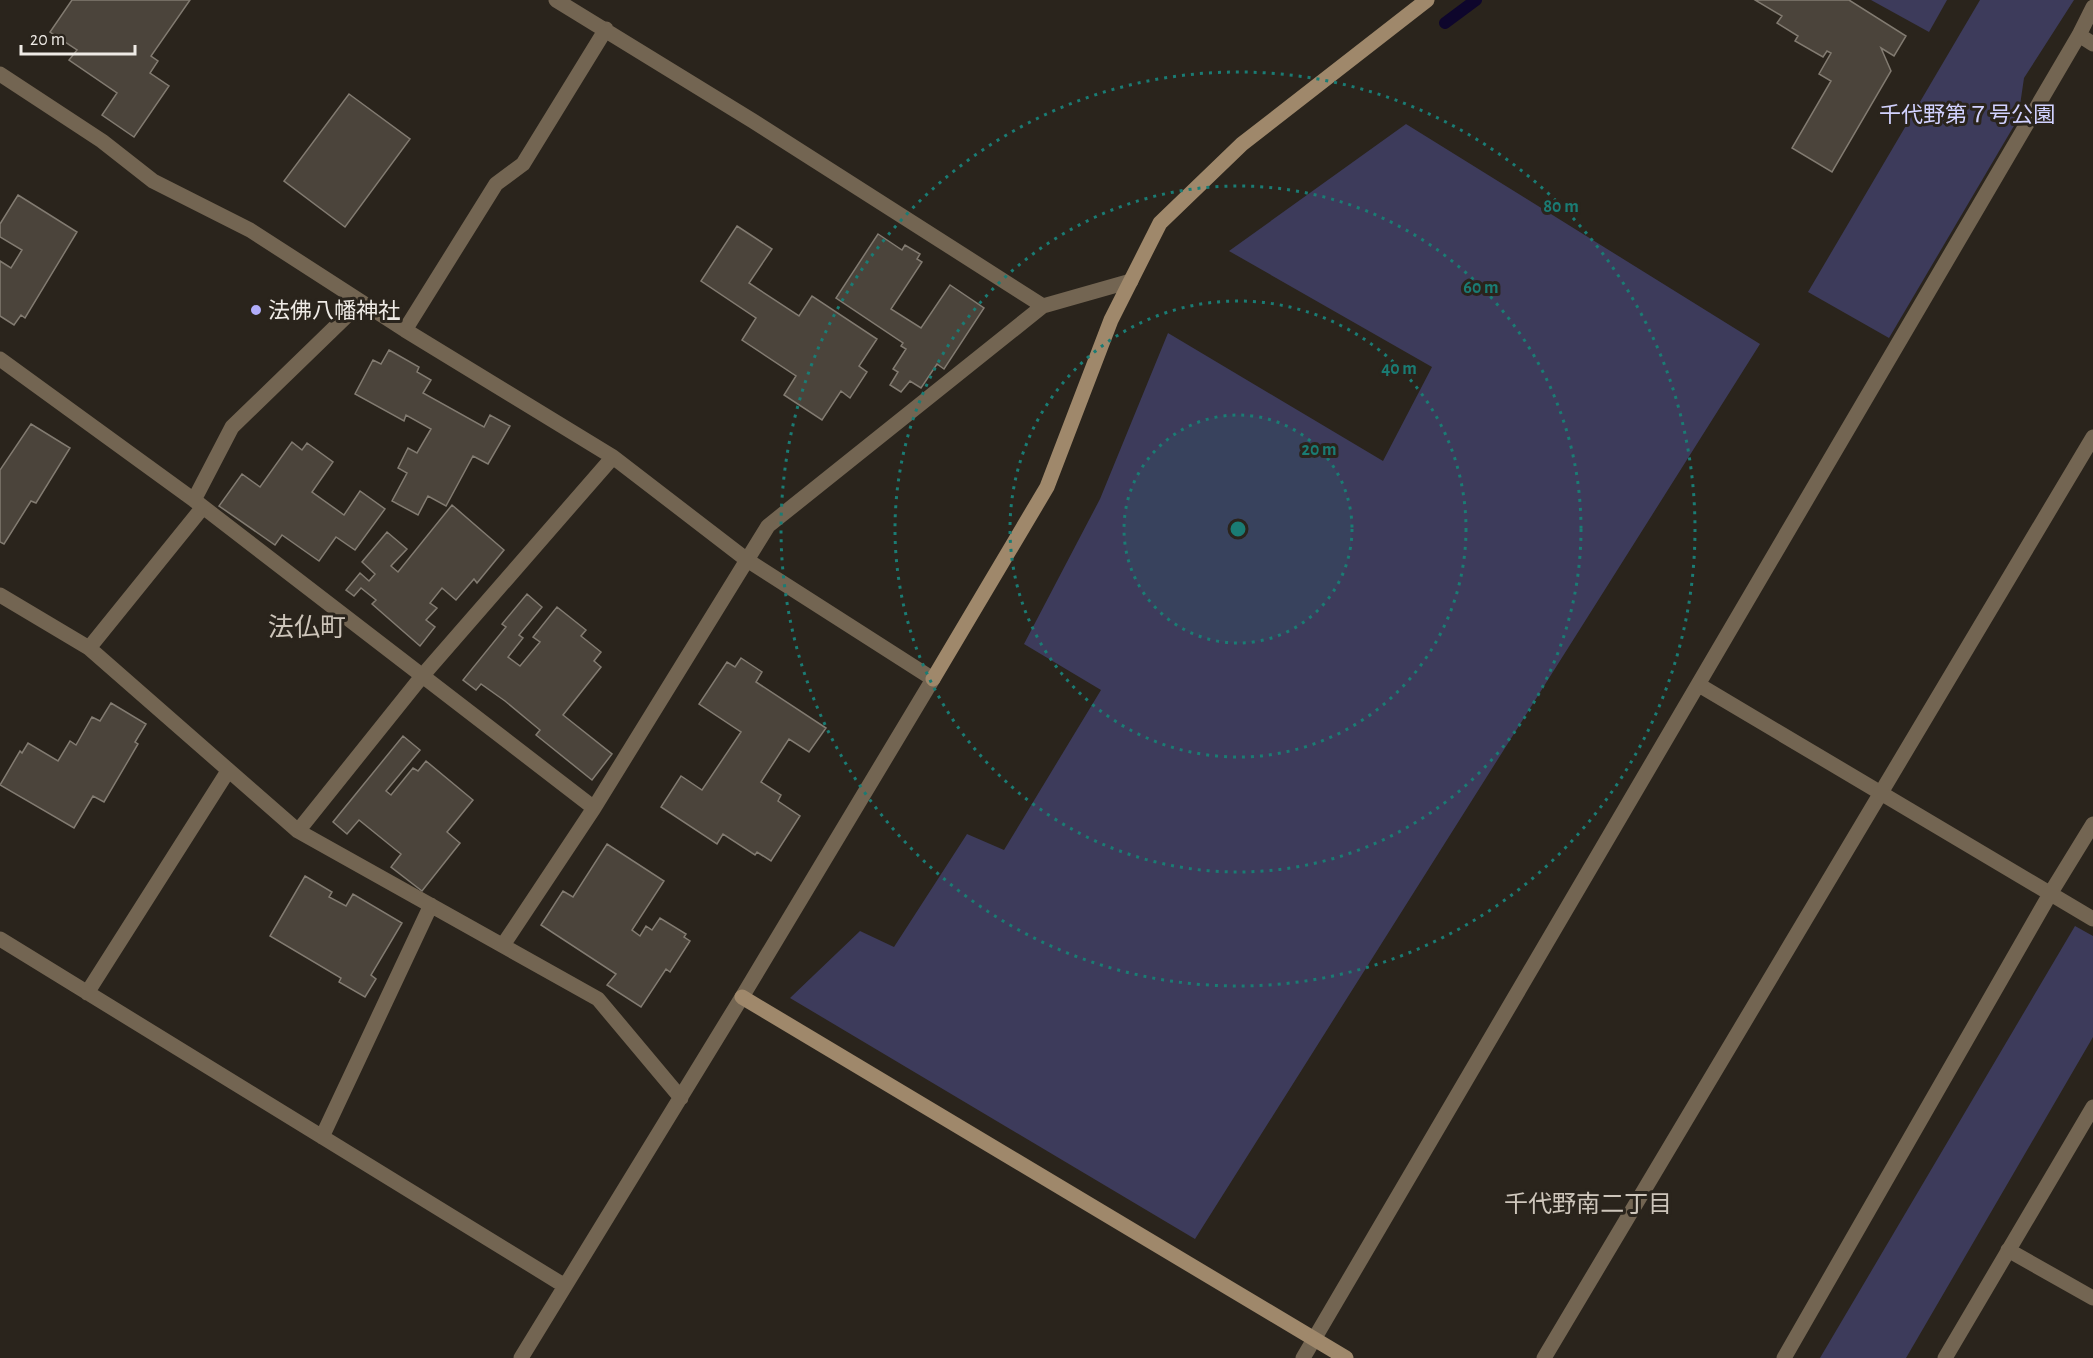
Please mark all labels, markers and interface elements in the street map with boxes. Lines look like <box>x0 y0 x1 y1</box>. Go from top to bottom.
scale bar <box>21 18 135 56</box>
text: 20 m <box>30 31 65 49</box>
park label: 千代野第７号公園 <box>1879 103 2055 126</box>
text: 80 m <box>1543 198 1579 216</box>
text: 60 m <box>1463 279 1499 297</box>
place label: 法佛八幡神社 <box>268 299 400 322</box>
marker: 法佛八幡神社 <box>249 303 263 317</box>
text: 40 m <box>1381 360 1417 378</box>
text: 20 m <box>1301 441 1337 459</box>
centre of rings <box>1228 519 1248 539</box>
district label: 法仏町 <box>268 613 346 641</box>
district label: 千代野南二丁目 <box>1504 1191 1672 1217</box>

